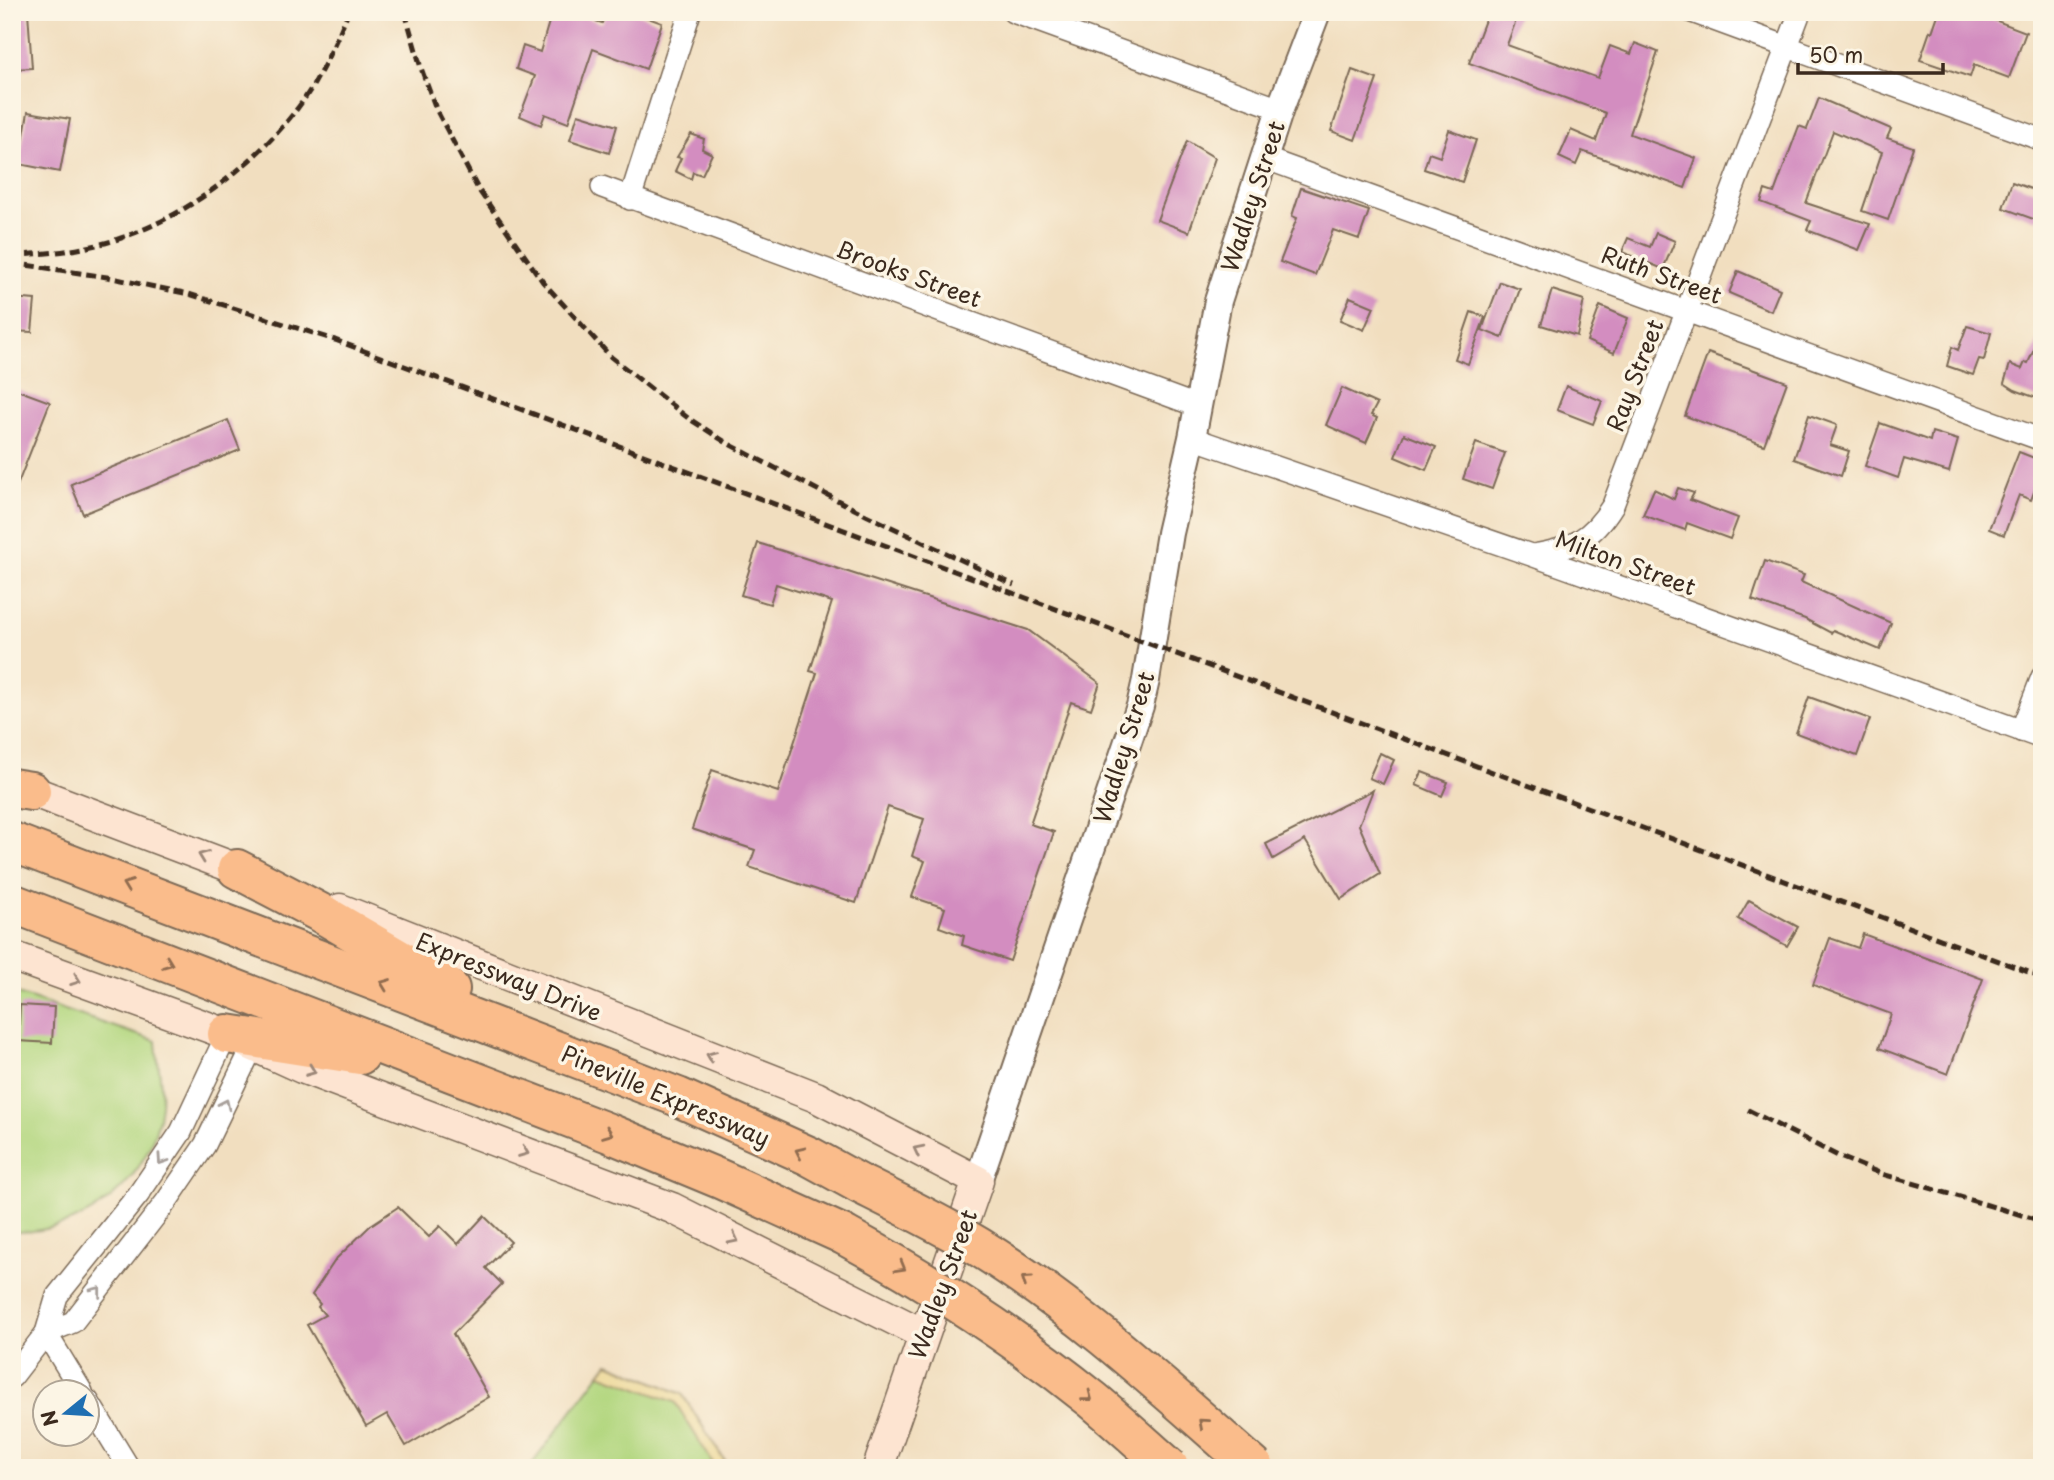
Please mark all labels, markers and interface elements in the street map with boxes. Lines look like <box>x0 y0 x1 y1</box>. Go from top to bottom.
scale bar <box>1798 32 1944 76</box>
text: 50 m <box>1809 38 1863 70</box>
street label: Wadley Street <box>1211 116 1293 276</box>
street label: Brooks Street <box>831 230 987 316</box>
street label: Ruth Street <box>1597 236 1727 312</box>
street label: Ray Street <box>1597 314 1671 436</box>
street label: Milton Street <box>1551 520 1701 604</box>
street label: Wadley Street <box>1083 667 1163 827</box>
one-way arrow <box>197 850 209 864</box>
one-way arrow <box>121 880 133 894</box>
street label: Expressway Drive <box>411 923 607 1029</box>
one-way arrow <box>161 954 173 968</box>
one-way arrow <box>70 971 82 985</box>
one-way arrow <box>380 978 392 992</box>
street label: Pineville Expressway <box>556 1035 776 1155</box>
one-way arrow <box>705 1050 717 1064</box>
one-way arrow <box>304 1063 316 1077</box>
one-way arrow <box>217 1099 231 1111</box>
one-way arrow <box>602 1125 614 1139</box>
one-way arrow <box>517 1144 529 1158</box>
one-way arrow <box>912 1145 925 1158</box>
one-way arrow <box>795 1146 807 1160</box>
one-way arrow <box>158 1152 170 1165</box>
street label: Wadley Street <box>899 1204 985 1364</box>
one-way arrow <box>726 1231 739 1245</box>
one-way arrow <box>894 1259 907 1272</box>
one-way arrow <box>1021 1276 1034 1288</box>
one-way arrow <box>88 1286 101 1299</box>
north arrow <box>32 1378 102 1448</box>
one-way arrow <box>1080 1388 1093 1401</box>
text: N <box>33 1407 65 1430</box>
one-way arrow <box>1198 1419 1211 1431</box>

